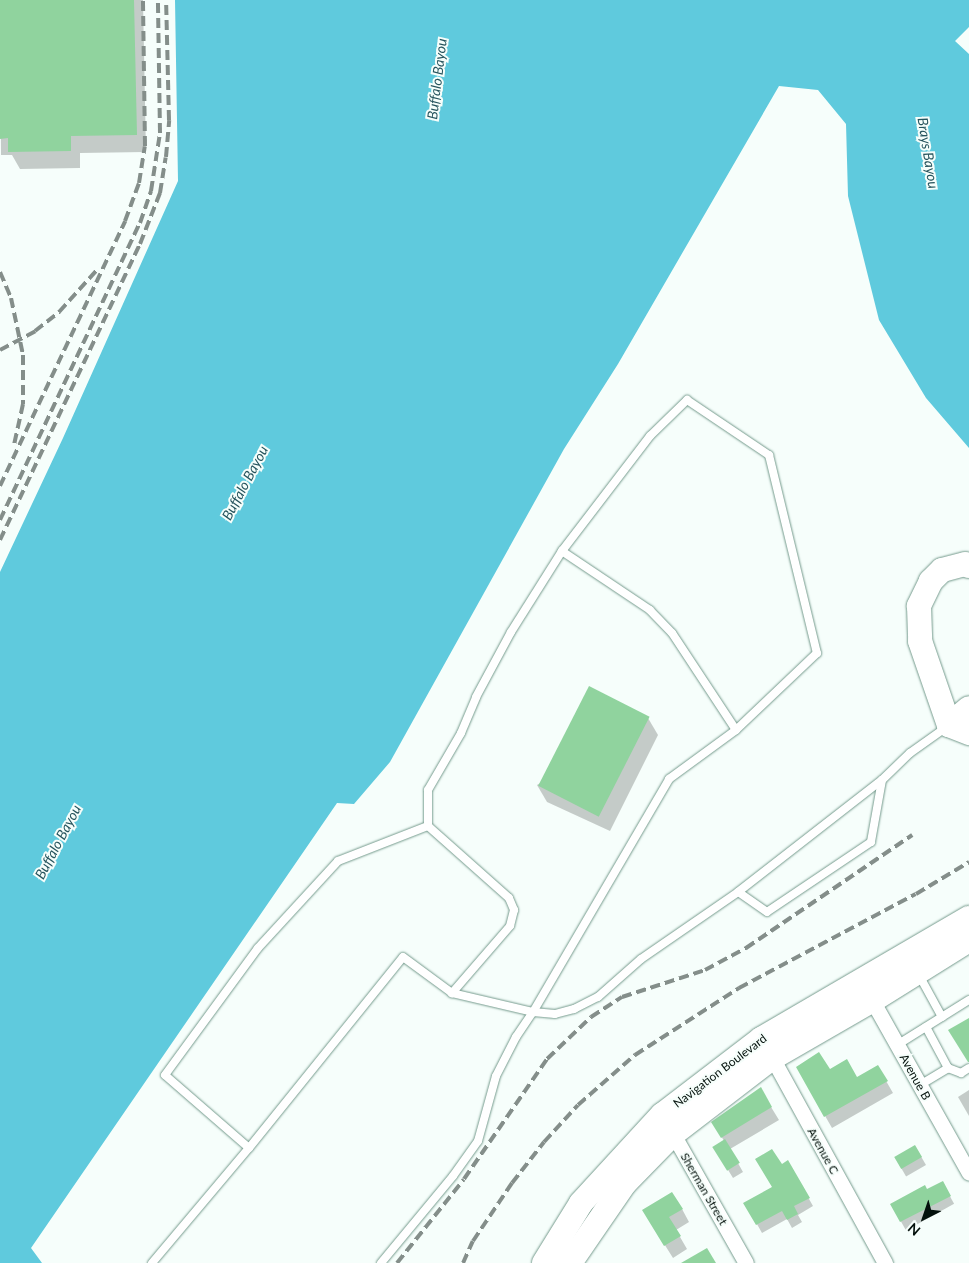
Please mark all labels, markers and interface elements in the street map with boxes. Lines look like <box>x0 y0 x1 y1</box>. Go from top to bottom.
water label: Buffalo Bayou <box>424 37 450 121</box>
water label: Brays Bayou <box>914 116 942 190</box>
water label: Buffalo Bayou <box>218 443 272 523</box>
water label: Buffalo Bayou <box>31 802 85 882</box>
street label: Navigation Boulevard <box>671 1031 769 1111</box>
street label: Avenue B <box>896 1051 934 1103</box>
street label: Avenue C <box>804 1125 842 1177</box>
street label: Sherman Street <box>678 1150 730 1228</box>
north arrow <box>899 1193 949 1243</box>
text: N <box>904 1220 923 1240</box>

